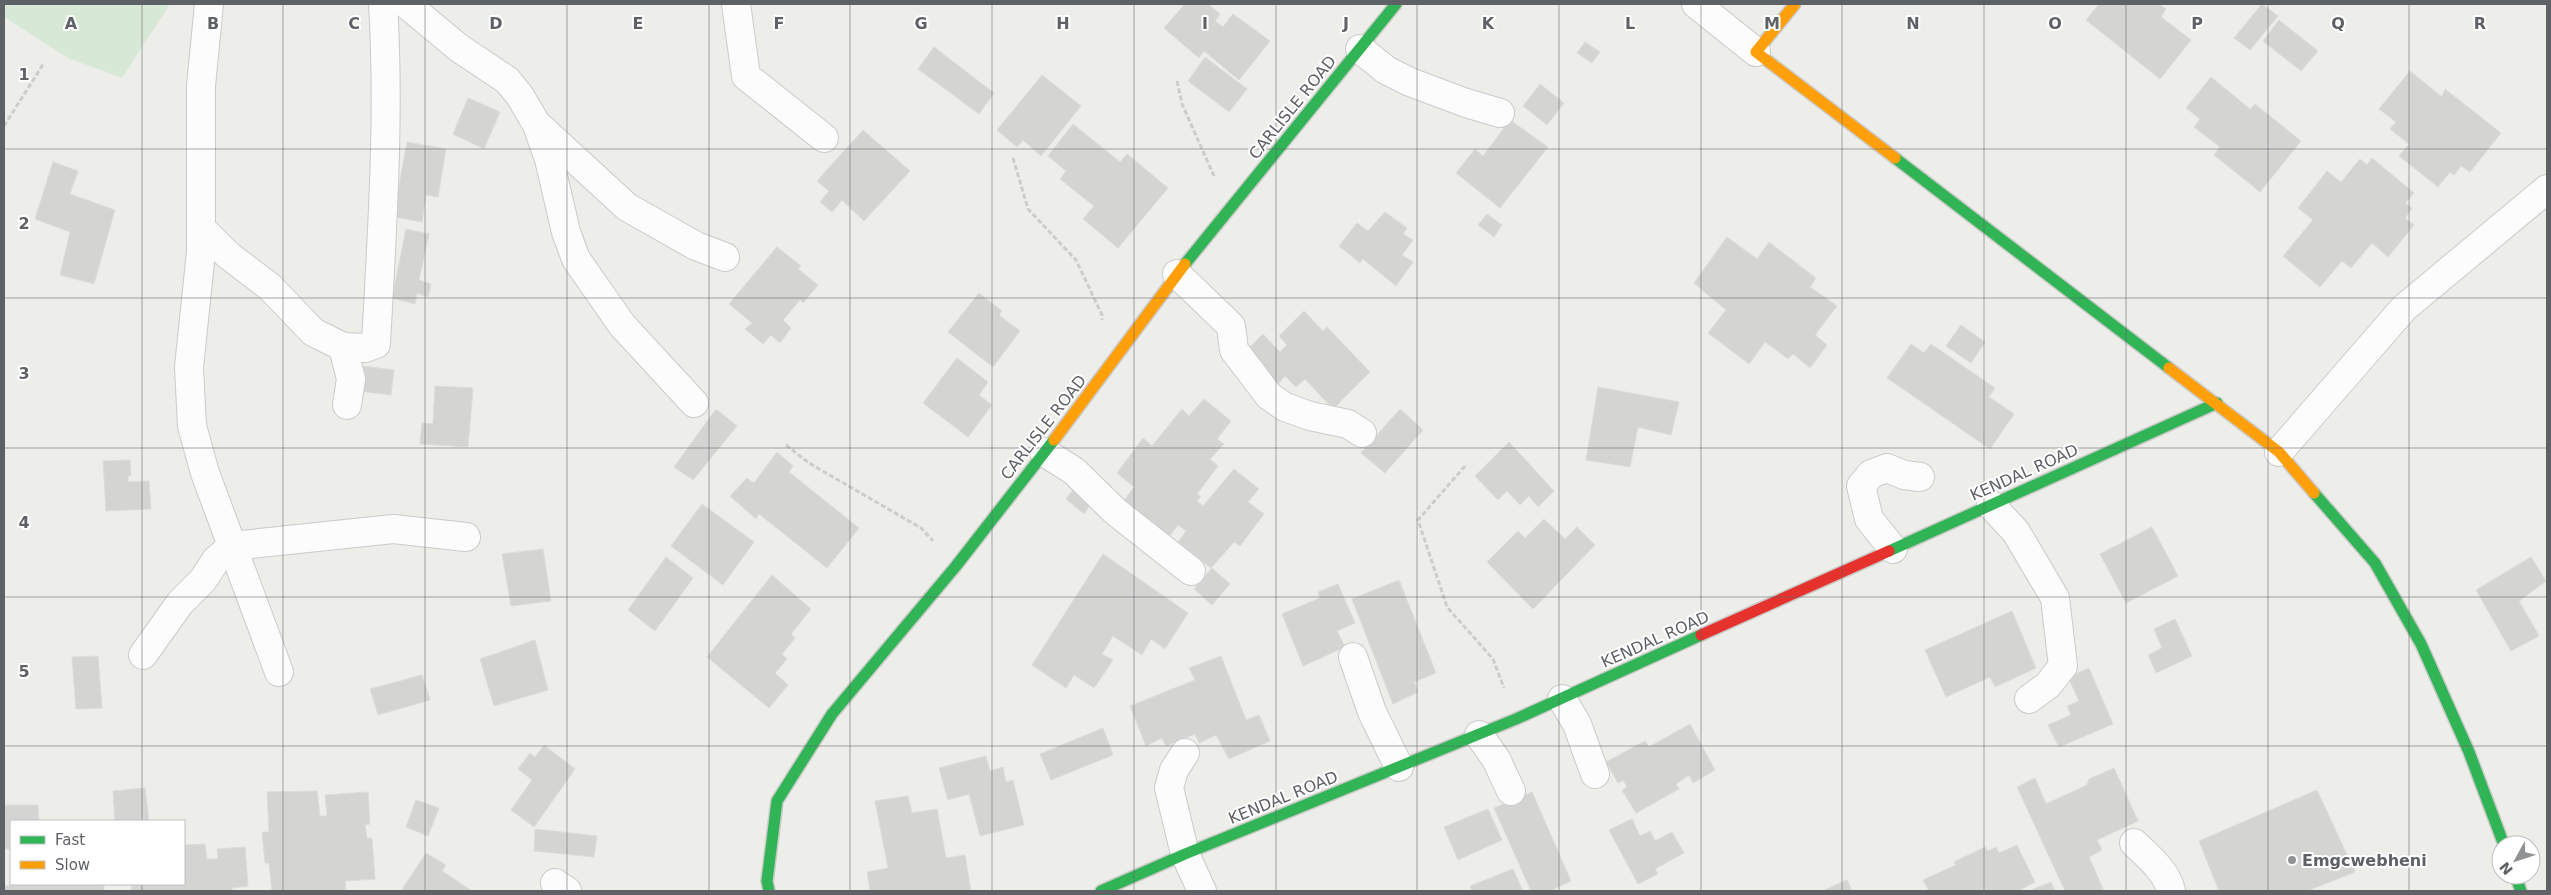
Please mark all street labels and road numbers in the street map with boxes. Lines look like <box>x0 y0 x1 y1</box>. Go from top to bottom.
street label: CARLISLE ROAD <box>1245 52 1340 163</box>
street label: CARLISLE ROAD <box>997 371 1090 484</box>
street label: KENDAL ROAD <box>1967 440 2081 505</box>
street label: KENDAL ROAD <box>1598 607 1712 672</box>
street label: KENDAL ROAD <box>1226 767 1341 828</box>

